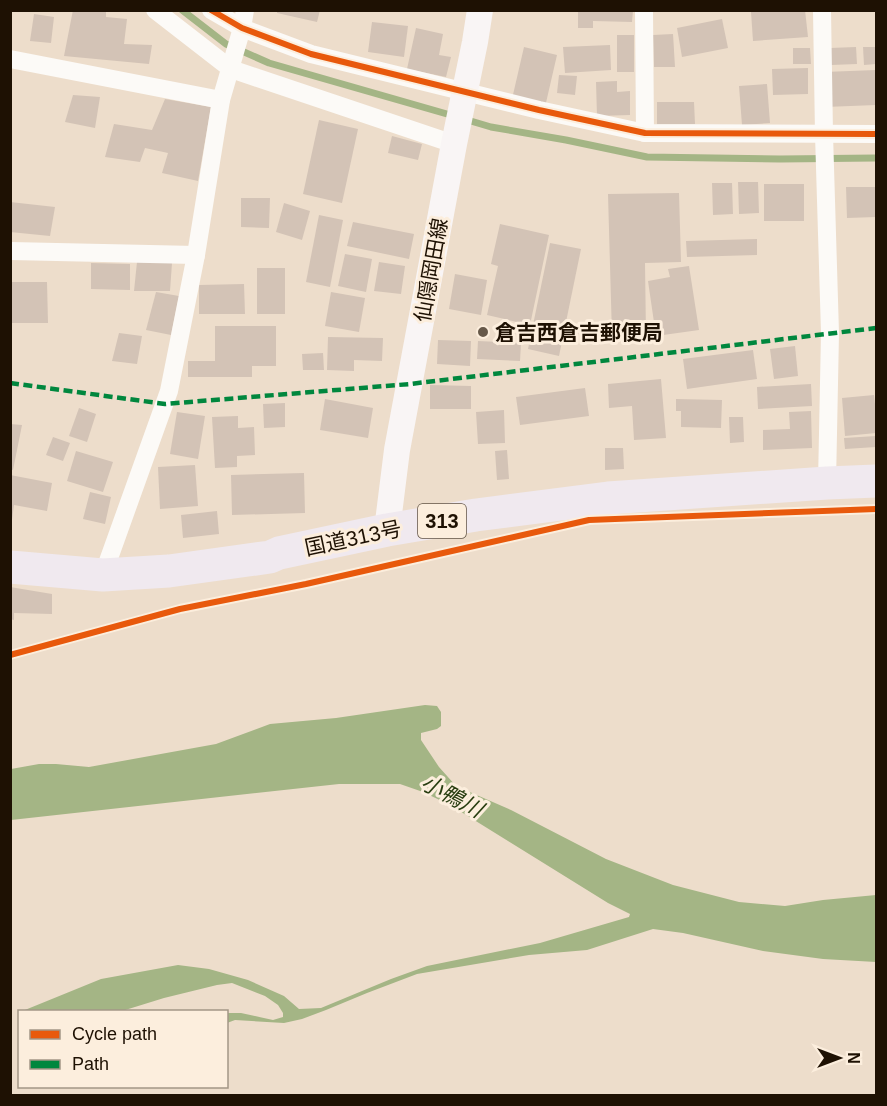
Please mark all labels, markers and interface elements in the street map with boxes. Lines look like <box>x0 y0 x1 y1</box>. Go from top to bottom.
street label: 仙隠岡田線 <box>411 216 451 324</box>
place label: 倉吉西倉吉郵便局 <box>495 321 663 344</box>
marker: 倉吉西倉吉郵便局 <box>476 325 490 339</box>
road number: 313 <box>418 504 466 538</box>
street label: 国道313号 <box>303 517 403 559</box>
water label: 小鴨川 <box>417 769 489 823</box>
legend <box>18 1010 228 1088</box>
text: Cycle path <box>72 1024 157 1044</box>
north arrow <box>809 1028 869 1088</box>
text: N <box>845 1052 862 1064</box>
text: Path <box>72 1054 109 1074</box>

